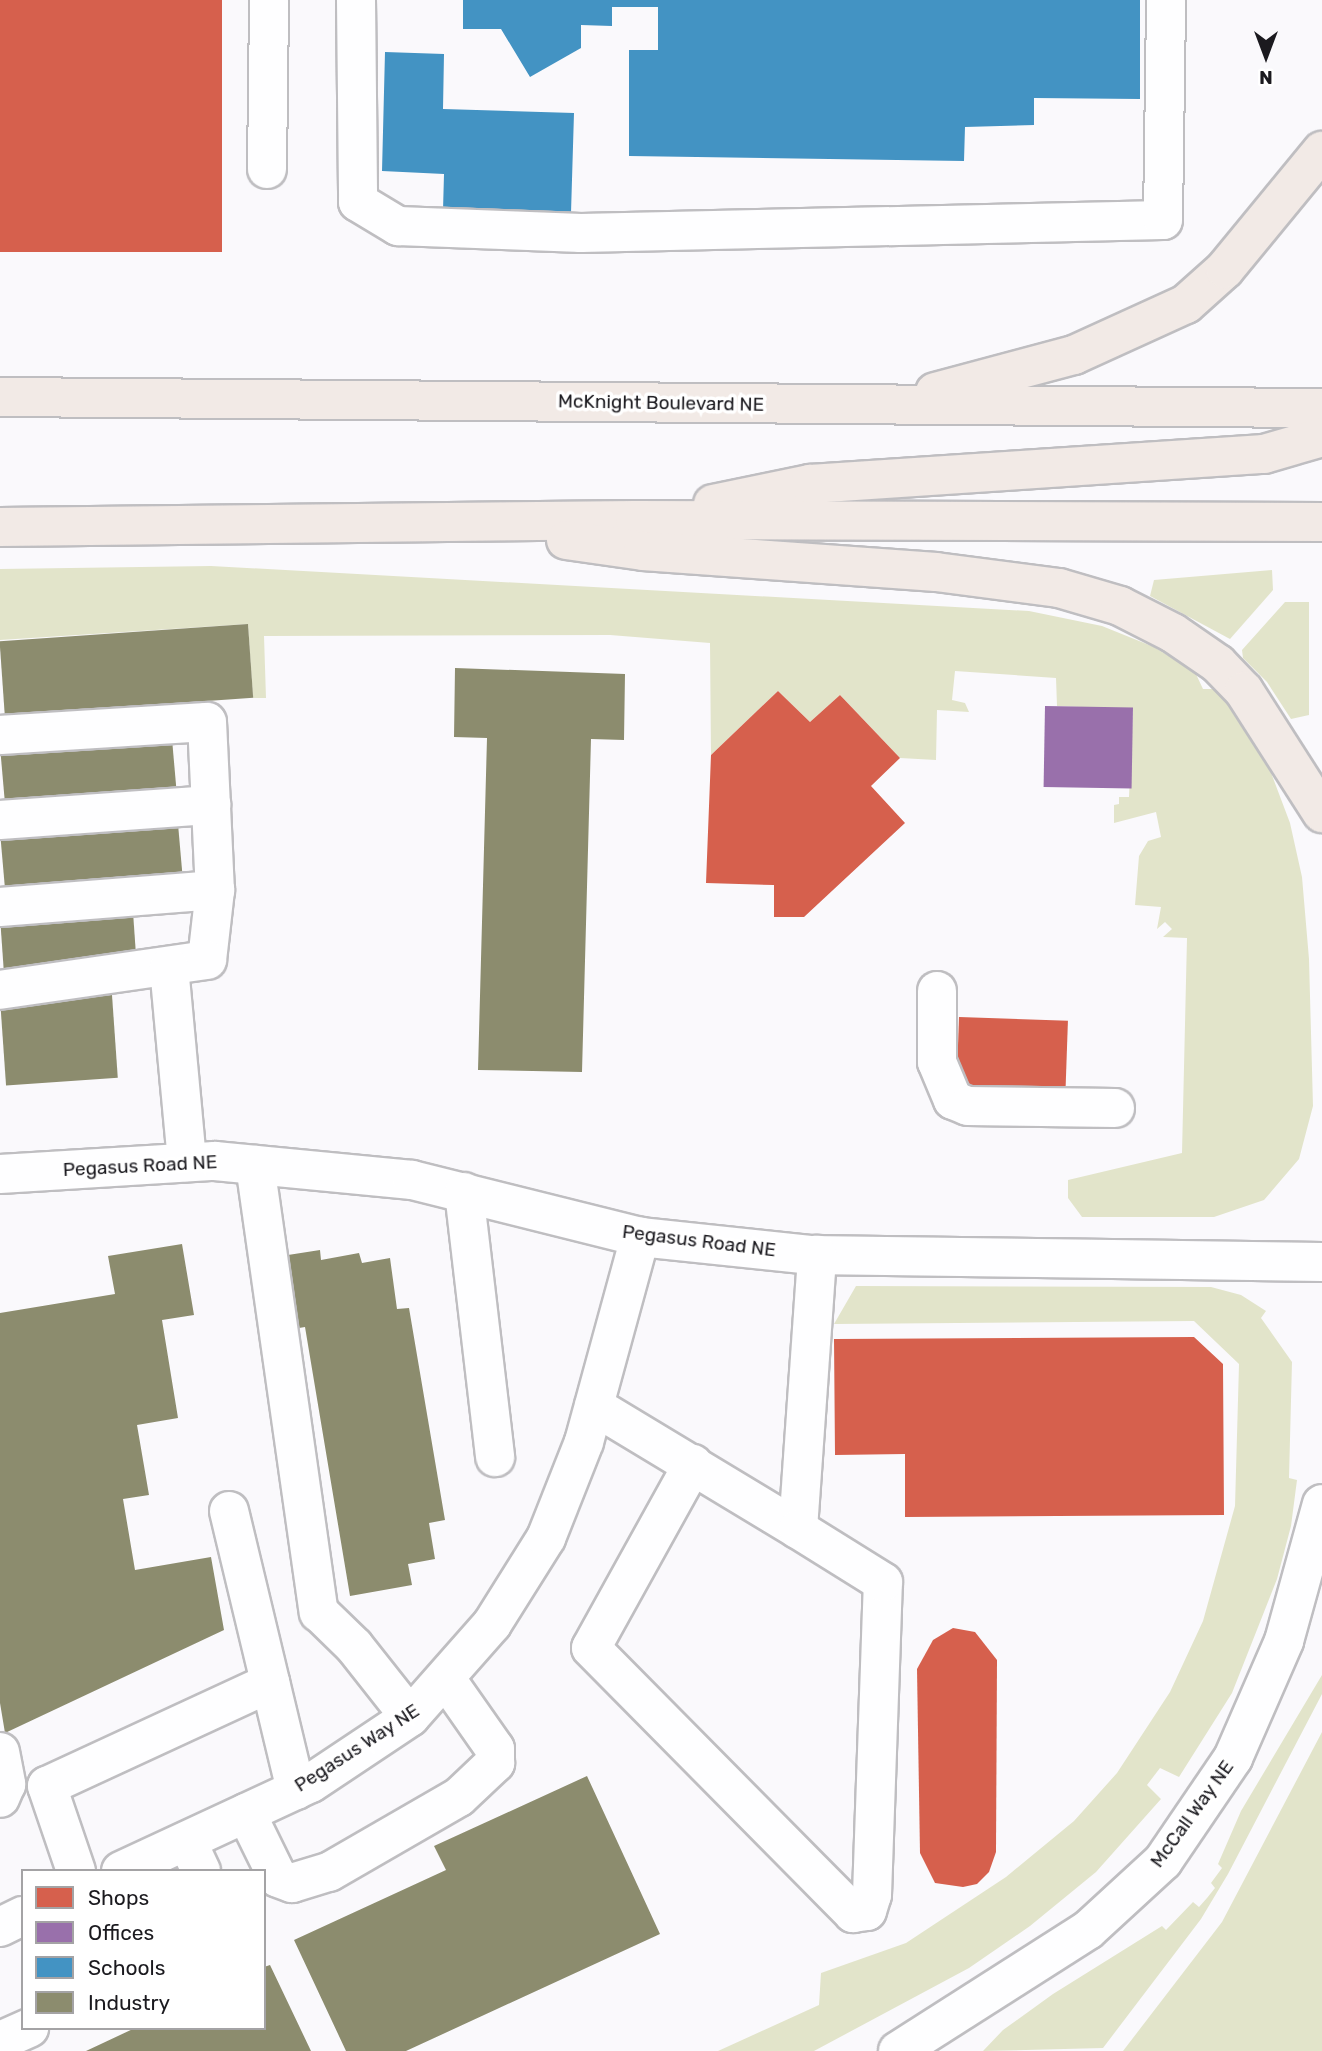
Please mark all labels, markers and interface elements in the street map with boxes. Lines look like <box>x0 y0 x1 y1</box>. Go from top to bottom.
north arrow <box>1231 21 1301 91</box>
text: N <box>1259 66 1273 89</box>
street label: McKnight Boulevard NE <box>558 390 764 416</box>
street label: Pegasus Road NE <box>62 1151 218 1181</box>
street label: Pegasus Road NE <box>621 1220 777 1262</box>
street label: Pegasus Way NE <box>290 1699 424 1797</box>
street label: McCall Way NE <box>1145 1756 1239 1872</box>
legend <box>21 1869 266 2030</box>
text: Shops <box>88 1885 149 1910</box>
text: Offices <box>88 1920 154 1945</box>
text: Schools <box>88 1955 165 1980</box>
text: Industry <box>88 1990 170 2015</box>

